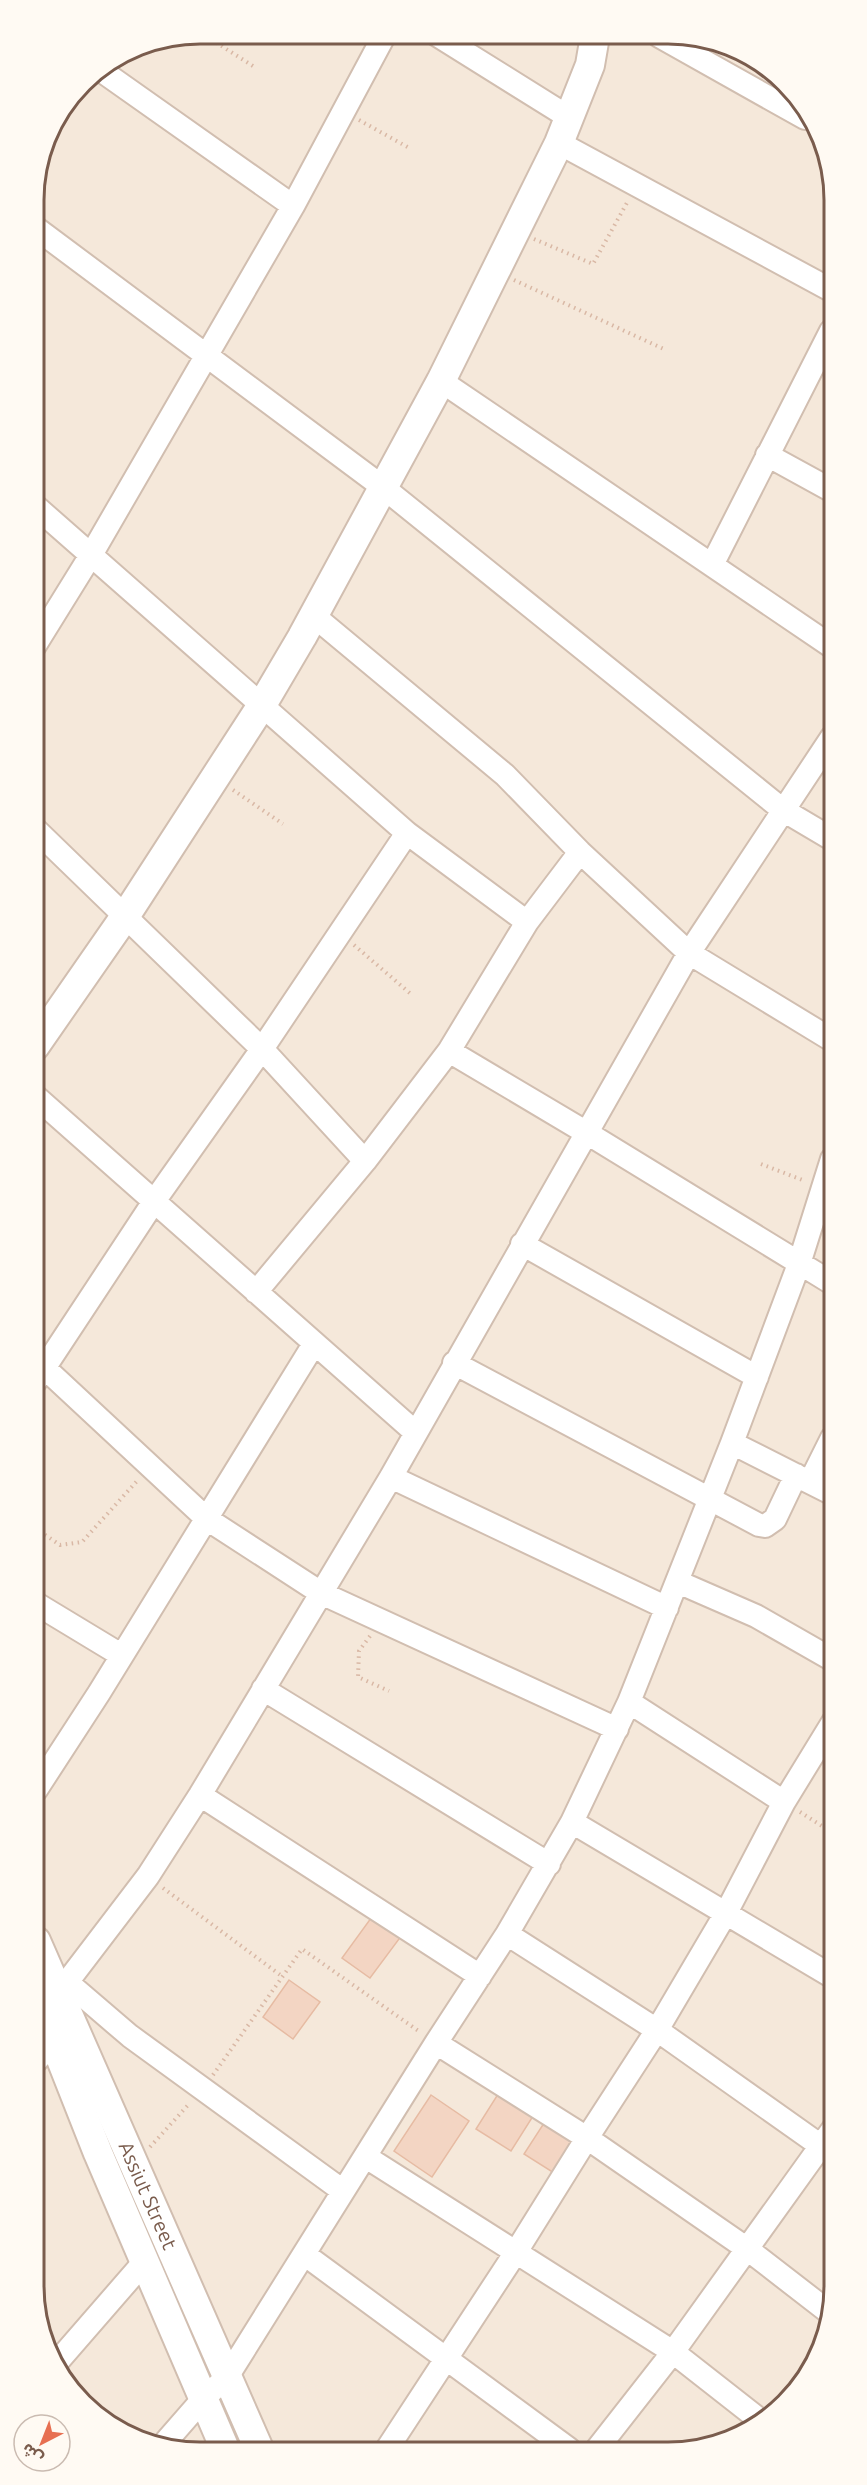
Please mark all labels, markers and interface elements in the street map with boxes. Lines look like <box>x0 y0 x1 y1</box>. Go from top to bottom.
street label: Assiut Street <box>114 2138 182 2253</box>
north arrow <box>12 2413 72 2473</box>
text: ش <box>18 2439 47 2468</box>

